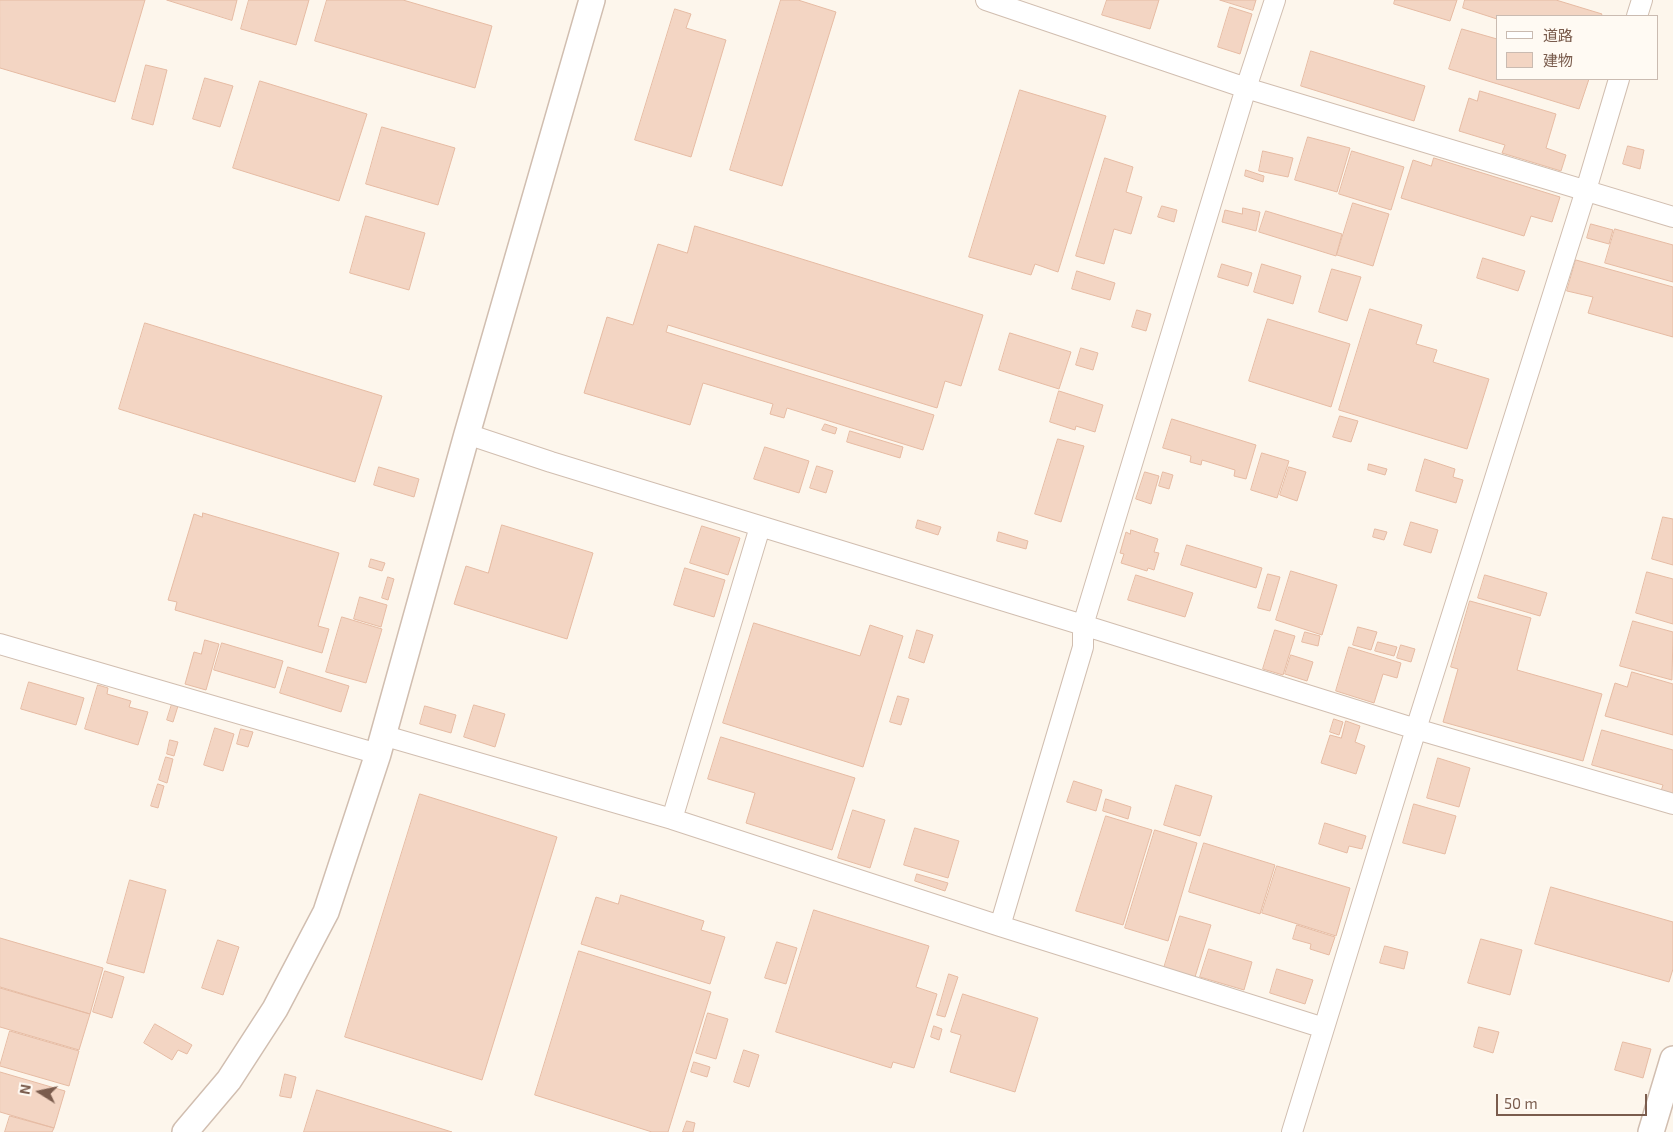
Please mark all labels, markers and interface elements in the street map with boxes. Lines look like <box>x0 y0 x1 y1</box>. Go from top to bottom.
legend <box>1496 15 1658 80</box>
text: 道路 <box>1543 26 1573 44</box>
text: 建物 <box>1543 51 1573 69</box>
north arrow <box>15 1067 65 1117</box>
text: N <box>15 1083 34 1096</box>
scale bar <box>1498 1084 1649 1116</box>
text: 50 m <box>1504 1094 1538 1112</box>

